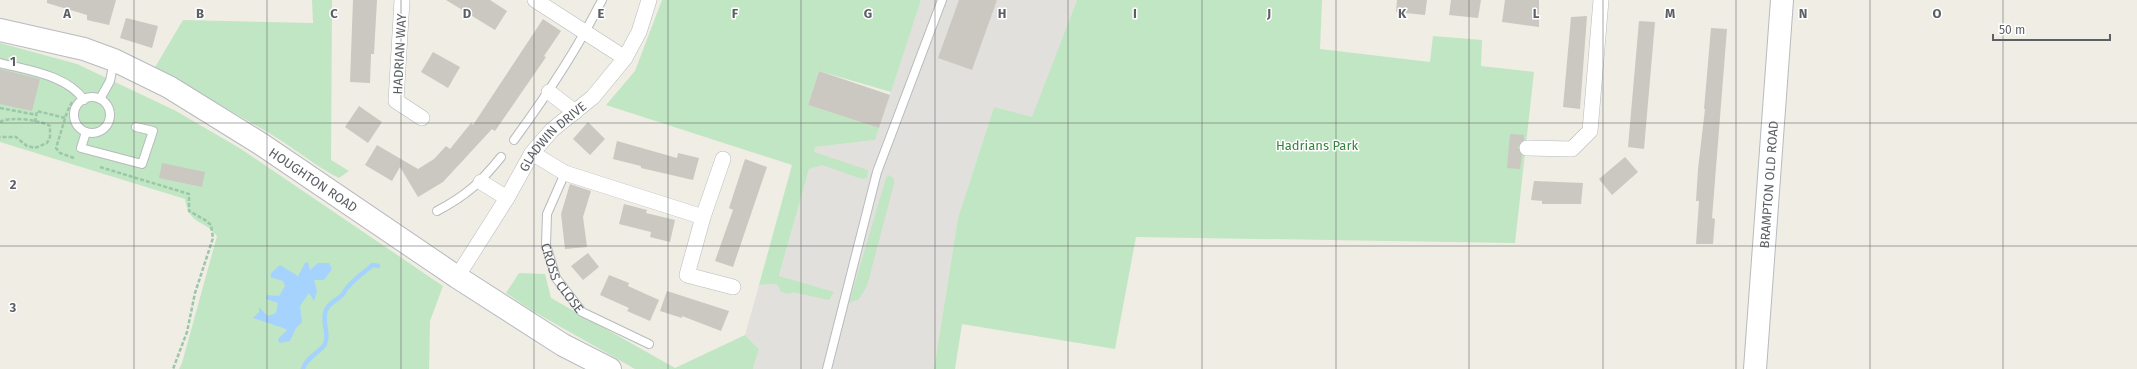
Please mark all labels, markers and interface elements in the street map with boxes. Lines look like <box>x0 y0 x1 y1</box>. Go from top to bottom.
text: A <box>62 6 71 21</box>
text: B <box>196 6 204 21</box>
text: C <box>330 6 338 21</box>
text: D <box>463 6 472 21</box>
text: E <box>598 6 605 21</box>
text: F <box>732 6 739 21</box>
text: G <box>864 6 872 21</box>
text: H <box>998 6 1006 21</box>
text: I <box>1133 6 1137 21</box>
text: J <box>1266 6 1271 21</box>
text: K <box>1398 6 1407 21</box>
text: L <box>1533 6 1540 21</box>
text: M <box>1665 6 1675 21</box>
text: N <box>1799 6 1807 21</box>
text: O <box>1933 6 1942 21</box>
street label: HADRIAN WAY <box>390 12 409 95</box>
scale bar <box>1993 16 2110 42</box>
text: 50 m <box>1999 23 2025 37</box>
text: 1 <box>10 54 16 69</box>
street label: GLADWIN DRIVE <box>516 99 589 174</box>
street label: BRAMPTON OLD ROAD <box>1757 120 1781 249</box>
park label: Hadrians Park <box>1276 138 1358 153</box>
street label: HOUGHTON ROAD <box>266 145 360 215</box>
text: 2 <box>10 177 17 192</box>
street label: CROSS CLOSE <box>538 241 587 316</box>
text: 3 <box>9 300 17 315</box>

